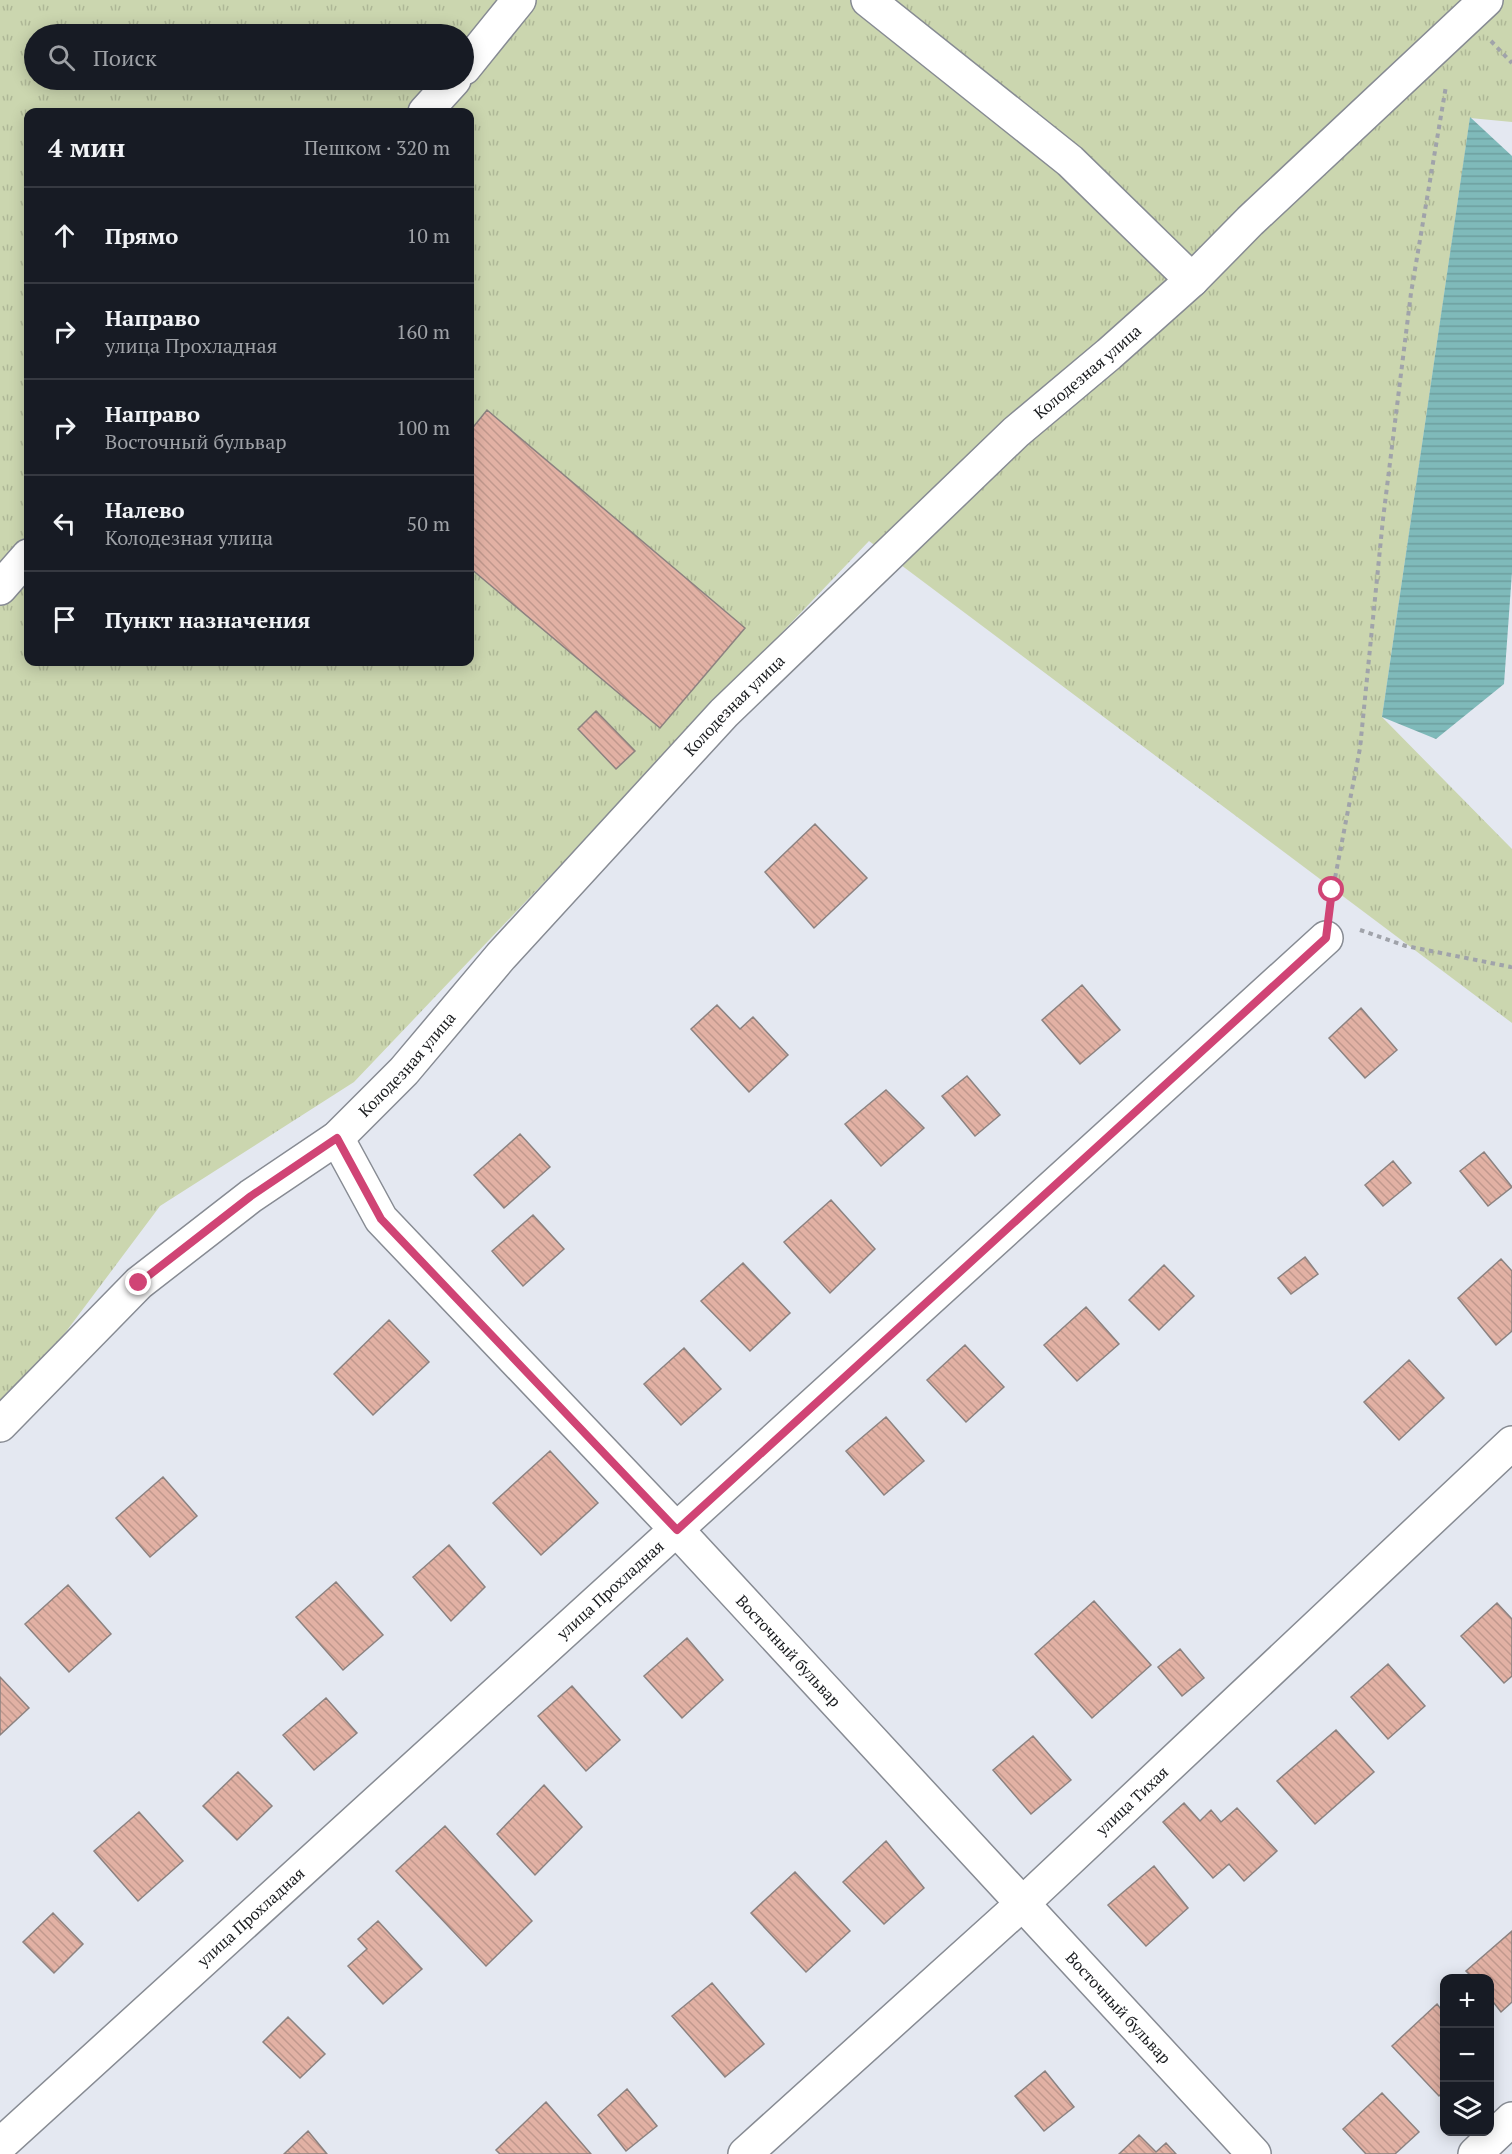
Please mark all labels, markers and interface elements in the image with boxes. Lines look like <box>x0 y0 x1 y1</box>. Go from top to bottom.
search box <box>24 24 474 90</box>
icon: search <box>45 41 78 74</box>
text: Поиск <box>93 43 157 72</box>
text: 4 мин <box>48 130 125 164</box>
text: Пешком · 320 m <box>304 134 450 161</box>
icon: ahead <box>48 219 81 252</box>
text: Прямо <box>105 221 178 250</box>
text: 10 m <box>407 222 450 249</box>
text: Направо <box>105 303 200 332</box>
icon: right <box>48 315 81 348</box>
text: 160 m <box>396 318 450 345</box>
street label: Колодезная улица <box>1029 320 1146 424</box>
text: улица Прохладная <box>105 332 277 359</box>
text: Направо <box>105 399 200 428</box>
icon: right <box>48 411 81 444</box>
text: 100 m <box>396 414 450 441</box>
text: Восточный бульвар <box>105 428 287 455</box>
text: Налево <box>105 495 185 524</box>
icon: left <box>48 507 81 540</box>
text: 50 m <box>407 510 450 537</box>
text: Колодезная улица <box>105 524 273 551</box>
icon: arrive <box>48 603 81 636</box>
text: Пункт назначения <box>105 605 310 634</box>
street label: Колодезная улица <box>679 650 789 761</box>
route start <box>1318 876 1344 902</box>
street label: Колодезная улица <box>354 1007 460 1121</box>
route end <box>125 1269 151 1295</box>
street label: улица Прохладная <box>551 1535 668 1645</box>
street label: Восточный бульвар <box>731 1590 846 1712</box>
street label: улица Тихая <box>1090 1761 1173 1841</box>
street label: улица Прохладная <box>192 1862 309 1972</box>
street label: Восточный бульвар <box>1061 1947 1176 2068</box>
map controls <box>1440 1974 1494 2136</box>
button: + <box>1440 1974 1494 2028</box>
button: − <box>1440 2028 1494 2082</box>
button: layers <box>1440 2082 1494 2136</box>

